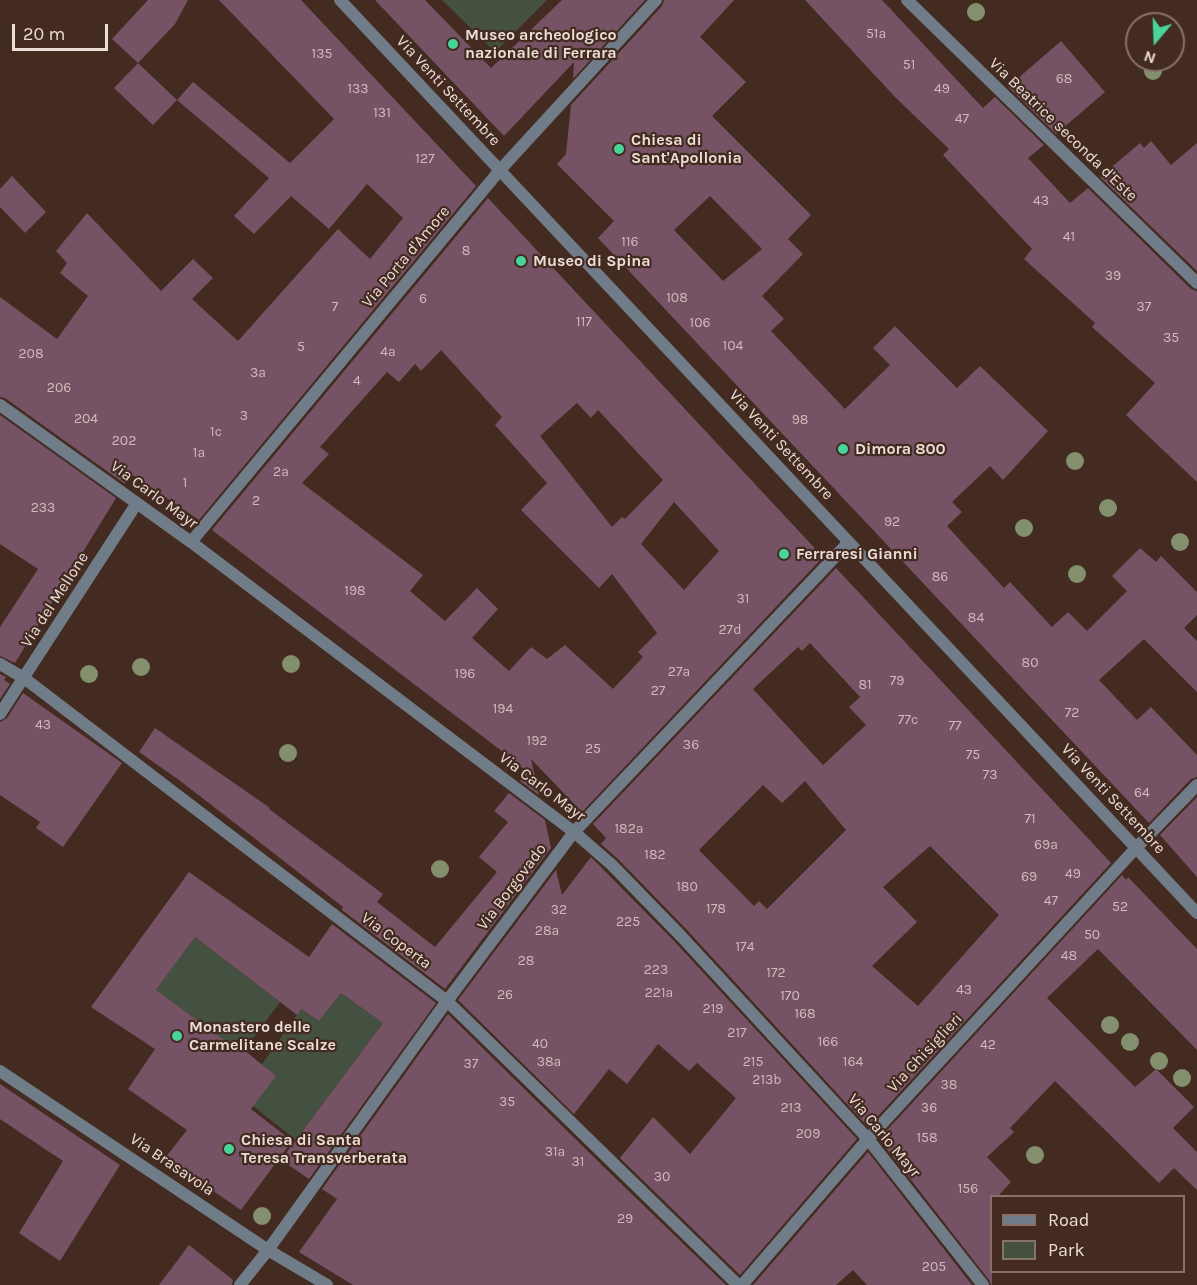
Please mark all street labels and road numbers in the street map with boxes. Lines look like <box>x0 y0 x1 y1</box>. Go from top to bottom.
street label: Via Venti Settembre <box>392 32 504 150</box>
street label: Via Beatrice seconda d'Este <box>985 54 1141 206</box>
street label: Via Porta d'Amore <box>358 202 454 312</box>
street label: Via Venti Settembre <box>725 386 837 504</box>
street label: Via Carlo Mayr <box>107 457 201 533</box>
street label: Via del Mellone <box>17 549 93 651</box>
street label: Via Venti Settembre <box>1057 740 1169 858</box>
street label: Via Carlo Mayr <box>495 748 589 826</box>
street label: Via Borgovado <box>473 840 551 934</box>
street label: Via Coperta <box>357 908 435 974</box>
street label: Via Ghisiglieri <box>883 1009 967 1097</box>
street label: Via Carlo Mayr <box>843 1090 925 1182</box>
street label: Via Brasavola <box>126 1130 218 1200</box>

